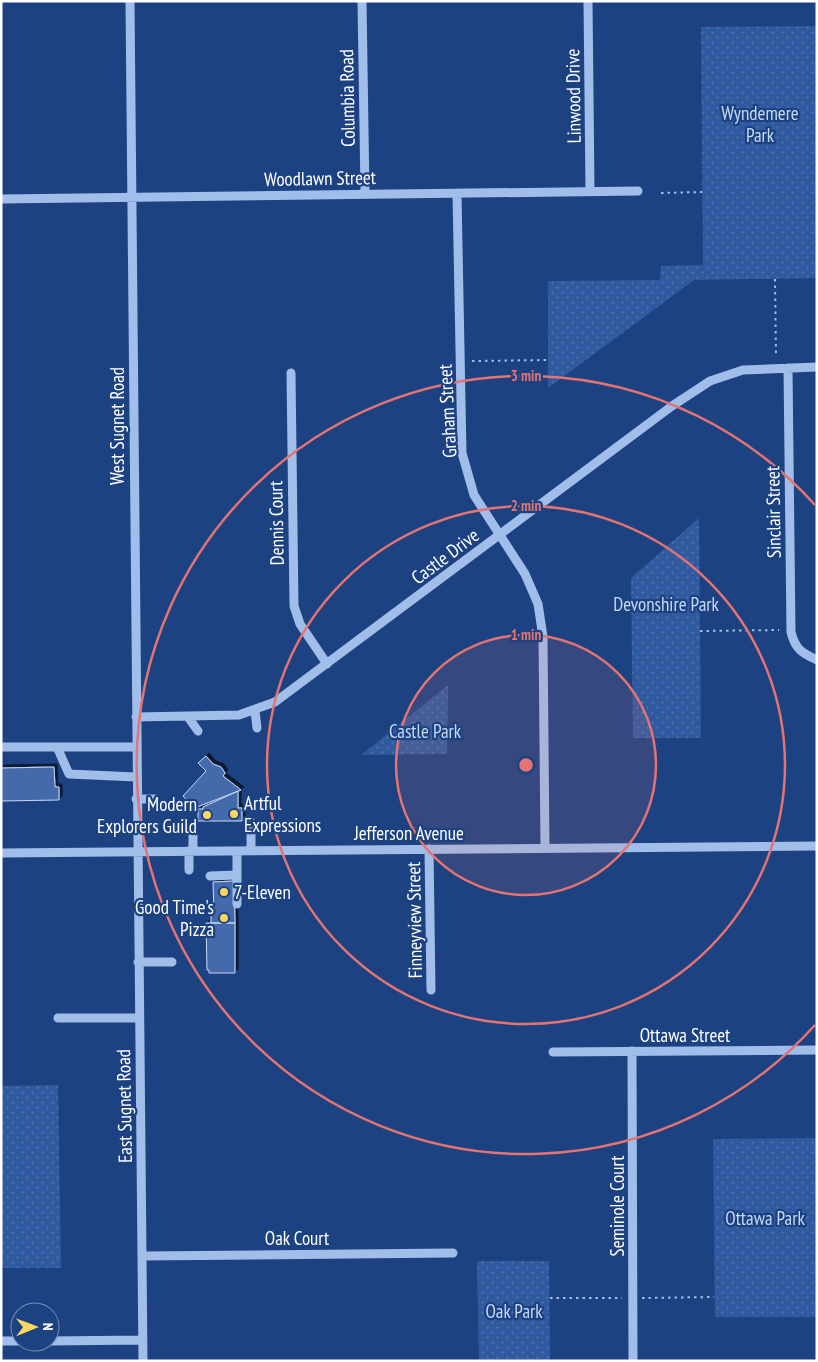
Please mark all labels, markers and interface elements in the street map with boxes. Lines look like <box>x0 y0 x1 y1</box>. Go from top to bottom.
street label: Linwood Drive <box>560 48 586 143</box>
street label: Columbia Road <box>334 49 360 147</box>
park label: Wyndemere Park <box>721 101 799 147</box>
street label: Woodlawn Street <box>264 165 377 191</box>
street label: Graham Street <box>433 363 461 458</box>
text: 3 min <box>511 366 541 385</box>
street label: West Sugnet Road <box>105 367 129 485</box>
street label: Sinclair Street <box>760 465 786 558</box>
street label: Dennis Court <box>263 480 289 565</box>
text: 2 min <box>511 496 541 515</box>
street label: Castle Drive <box>406 523 484 589</box>
park label: Devonshire Park <box>613 592 719 616</box>
text: 1 min <box>511 625 541 644</box>
park label: Castle Park <box>389 719 462 743</box>
centre of rings <box>517 756 535 774</box>
place label: Artful Expressions <box>244 791 321 837</box>
place label: Modern Explorers Guild <box>97 792 197 838</box>
marker: Artful Expressions <box>228 808 240 820</box>
marker: Modern Explorers Guild <box>201 809 213 821</box>
street label: Jefferson Avenue <box>353 821 464 845</box>
street label: Finneyview Street <box>401 861 427 979</box>
place label: 7-Eleven <box>234 880 291 904</box>
marker: 7-Eleven <box>218 886 230 898</box>
place label: Good Time's Pizza <box>135 895 214 941</box>
marker: Good Time's Pizza <box>218 912 230 924</box>
street label: Ottawa Street <box>640 1023 731 1047</box>
street label: East Sugnet Road <box>111 1049 137 1163</box>
street label: Seminole Court <box>605 1155 629 1256</box>
park label: Ottawa Park <box>725 1206 805 1230</box>
street label: Oak Court <box>265 1226 330 1250</box>
park label: Oak Park <box>485 1299 543 1323</box>
north arrow <box>10 1302 60 1352</box>
text: N <box>39 1323 57 1331</box>

